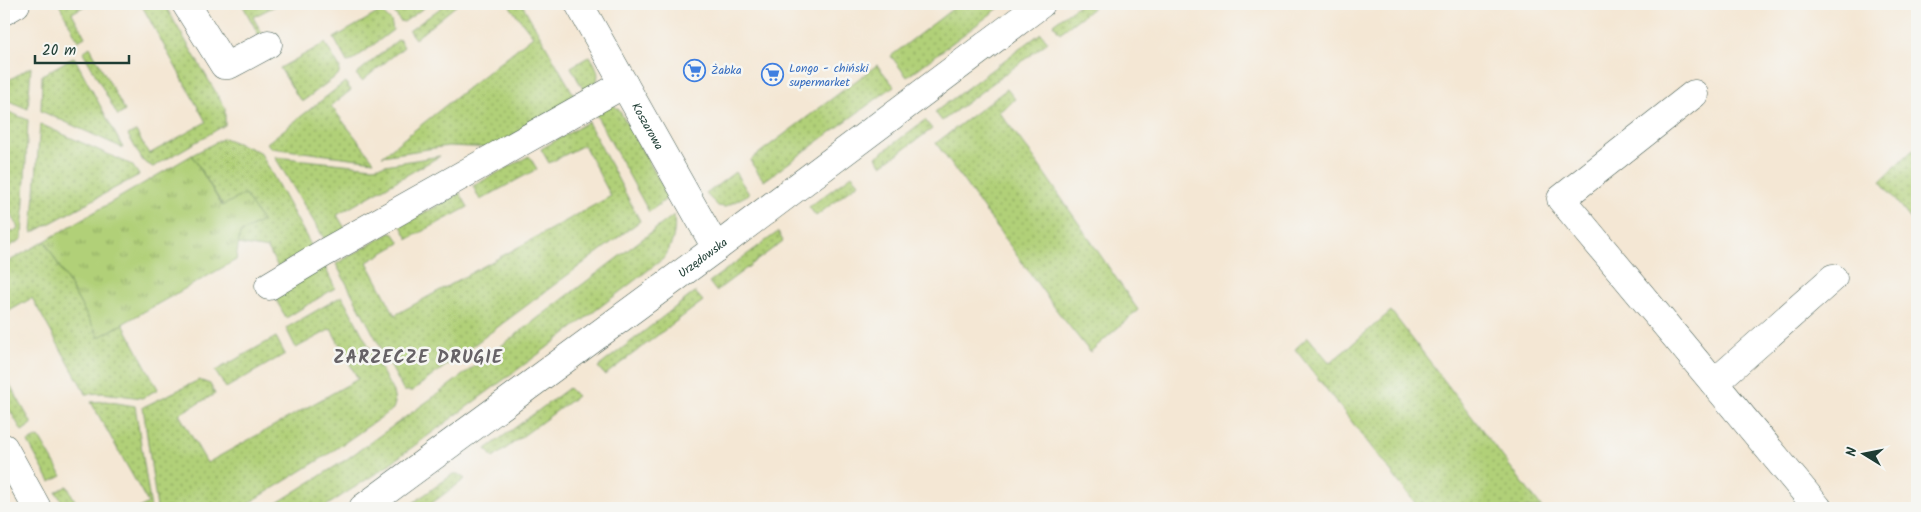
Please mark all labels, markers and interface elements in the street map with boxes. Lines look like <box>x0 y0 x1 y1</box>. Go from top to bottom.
scale bar <box>35 32 129 64</box>
text: 20 m <box>42 39 76 63</box>
supermarket icon: Żabka <box>683 58 707 82</box>
place label: Longo - chiński supermarket <box>789 59 869 92</box>
place label: Żabka <box>711 61 742 80</box>
supermarket icon: Longo - chiński supermarket <box>761 63 785 87</box>
street label: Koszarowa <box>626 99 668 154</box>
street label: Urzędowska <box>674 233 732 283</box>
district label: ZARZECZE DRUGIE <box>333 344 503 373</box>
north arrow <box>1838 430 1888 480</box>
text: N <box>1841 445 1864 458</box>

